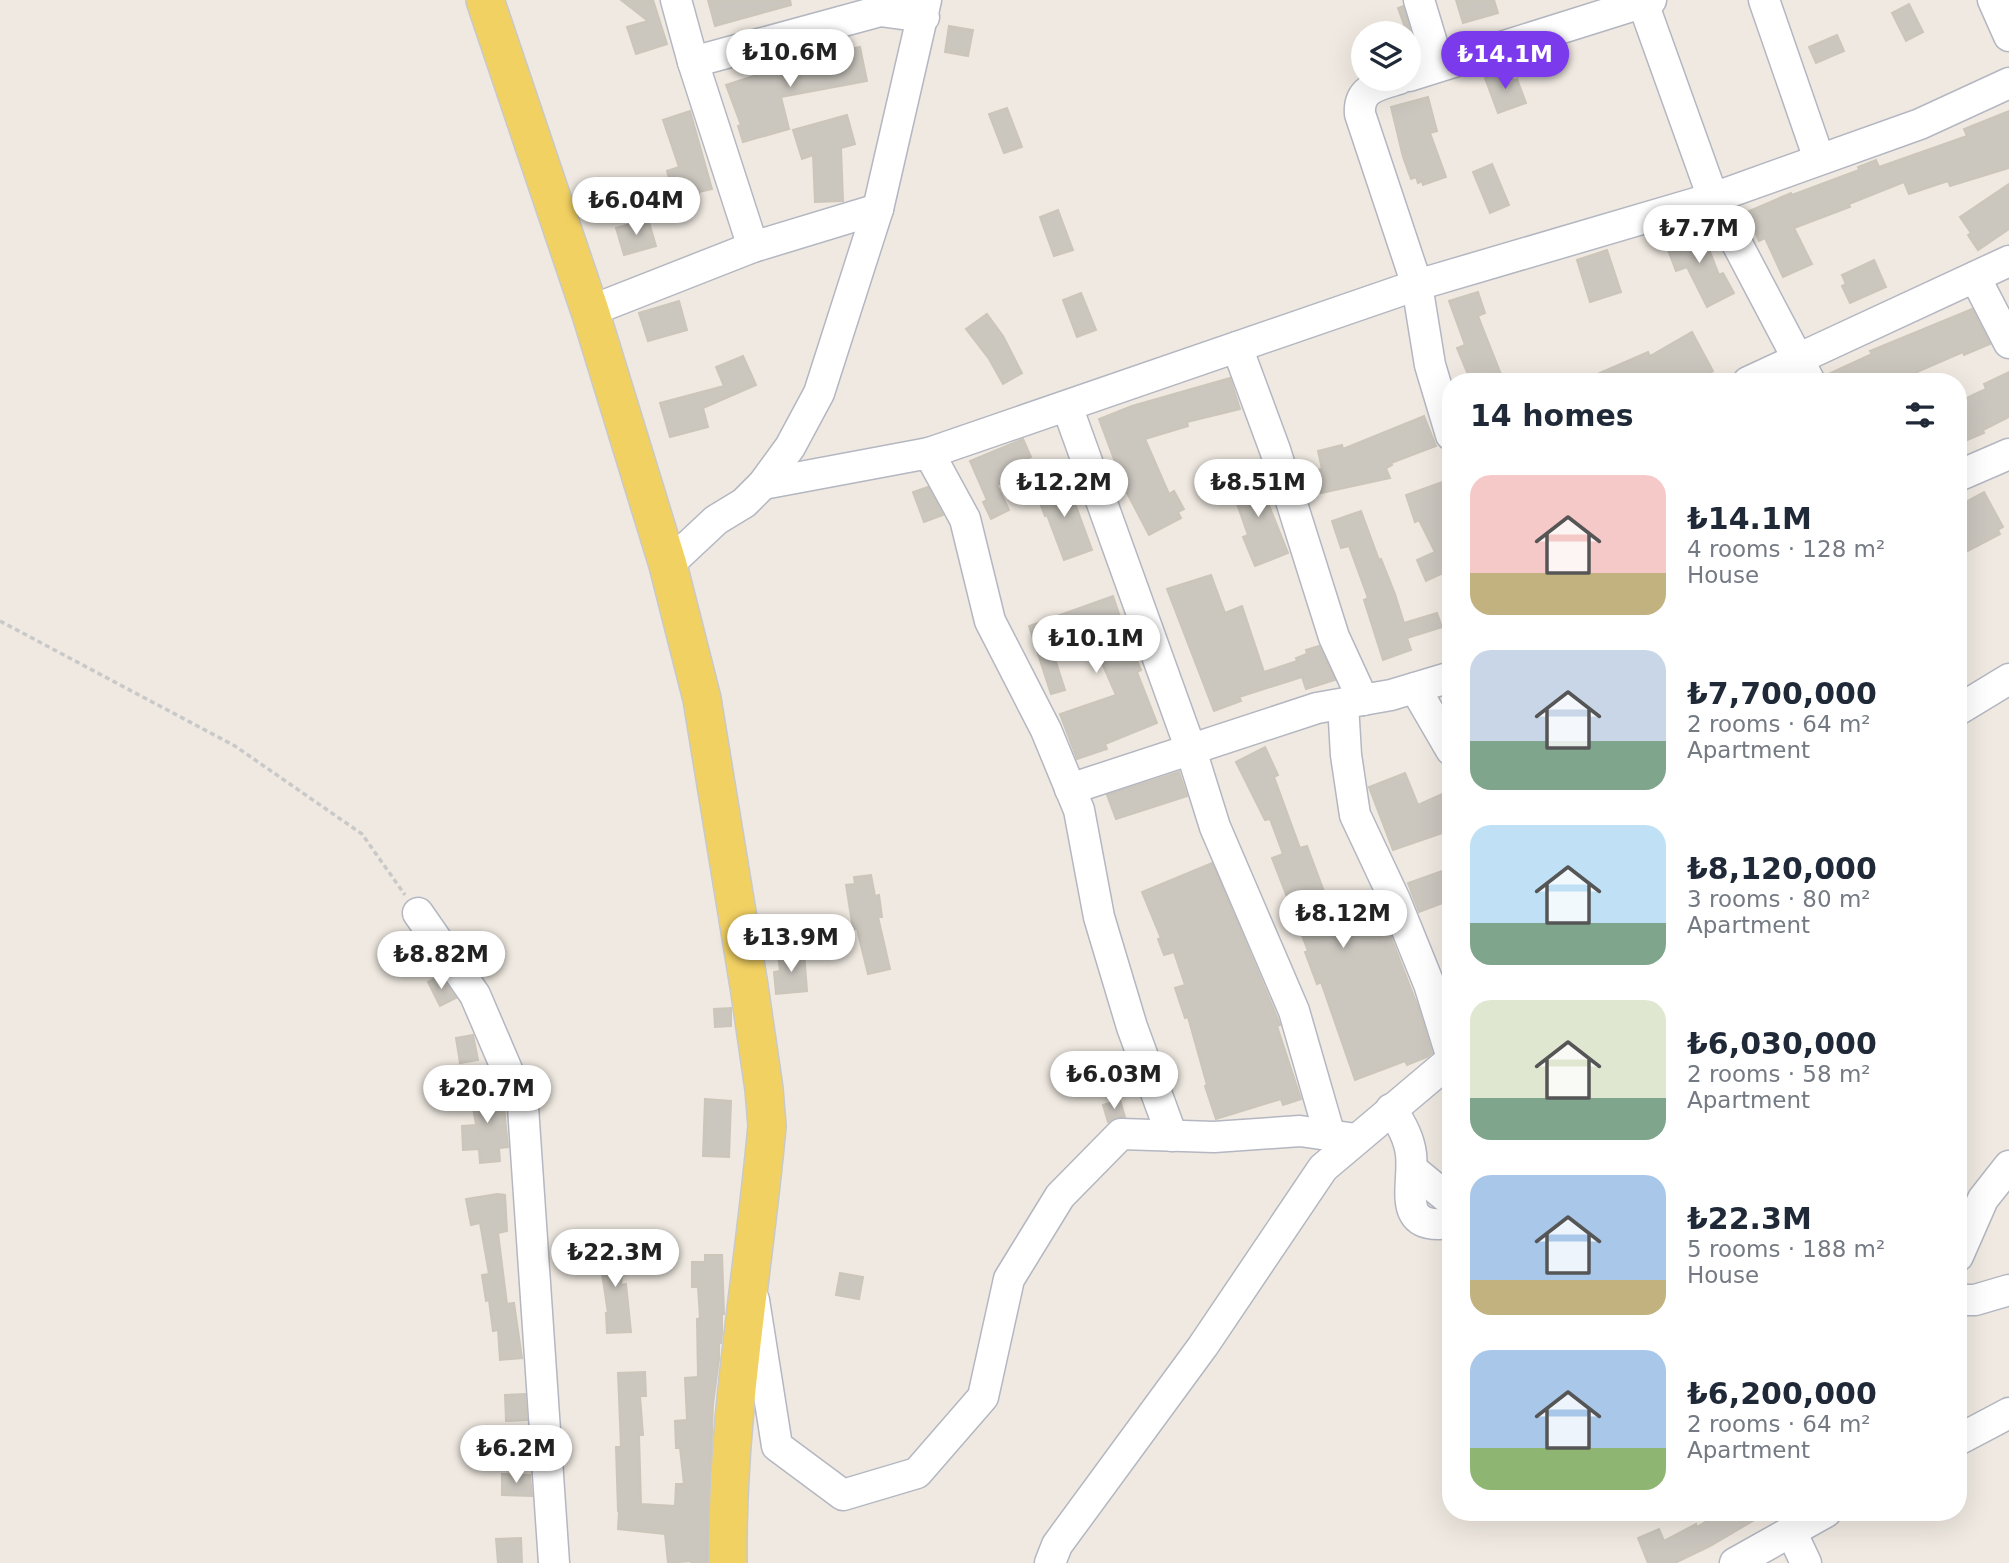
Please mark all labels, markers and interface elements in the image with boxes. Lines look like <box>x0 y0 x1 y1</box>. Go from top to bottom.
map controls <box>1351 21 1421 91</box>
button: layers <box>1351 21 1421 91</box>
pin: ₺10.6M <box>733 29 847 89</box>
pin: ₺14.1M <box>1448 32 1562 91</box>
text: ₺10.6M <box>742 39 838 65</box>
text: ₺14.1M <box>1457 41 1553 67</box>
pin: ₺6.04M <box>579 177 693 237</box>
text: ₺6.04M <box>588 187 684 213</box>
pin: ₺7.7M <box>1650 205 1748 265</box>
text: ₺7.7M <box>1659 215 1739 241</box>
icon: filters <box>1901 396 1939 434</box>
text: 14 homes <box>1470 398 1634 433</box>
pin: ₺12.2M <box>1007 460 1121 519</box>
pin: ₺8.51M <box>1201 460 1315 519</box>
text: ₺12.2M <box>1016 469 1112 495</box>
text: ₺8.51M <box>1210 469 1306 495</box>
text: ₺14.1M <box>1687 501 1812 536</box>
icon: home <box>1526 503 1610 587</box>
text: 4 rooms · 128 m² <box>1687 536 1885 562</box>
text: House <box>1687 562 1759 588</box>
pin: ₺10.1M <box>1039 616 1153 675</box>
text: ₺10.1M <box>1048 625 1144 651</box>
text: ₺7,700,000 <box>1687 676 1877 711</box>
icon: home <box>1526 678 1610 762</box>
text: 2 rooms · 64 m² <box>1687 711 1871 737</box>
text: Apartment <box>1687 737 1810 763</box>
text: ₺8,120,000 <box>1687 851 1877 886</box>
icon: home <box>1526 853 1610 937</box>
text: 3 rooms · 80 m² <box>1687 886 1871 912</box>
pin: ₺8.12M <box>1286 890 1400 950</box>
text: ₺8.12M <box>1295 900 1391 926</box>
text: Apartment <box>1687 912 1810 938</box>
pin: ₺13.9M <box>734 914 848 974</box>
text: ₺13.9M <box>743 924 839 950</box>
pin: ₺8.82M <box>384 932 498 991</box>
text: ₺8.82M <box>393 941 489 967</box>
text: ₺6,030,000 <box>1687 1026 1877 1061</box>
icon: home <box>1526 1028 1610 1112</box>
pin: ₺6.03M <box>1057 1052 1171 1111</box>
text: ₺6.03M <box>1066 1061 1162 1087</box>
text: 2 rooms · 58 m² <box>1687 1061 1871 1087</box>
pin: ₺20.7M <box>430 1066 544 1125</box>
text: ₺20.7M <box>439 1075 535 1101</box>
text: Apartment <box>1687 1087 1810 1113</box>
text: ₺22.3M <box>1687 1201 1812 1236</box>
icon: home <box>1526 1203 1610 1287</box>
pin: ₺22.3M <box>558 1230 672 1289</box>
text: 5 rooms · 188 m² <box>1687 1236 1885 1262</box>
text: ₺22.3M <box>567 1239 663 1265</box>
text: House <box>1687 1262 1759 1288</box>
text: ₺6,200,000 <box>1687 1376 1877 1411</box>
icon: home <box>1526 1378 1610 1462</box>
text: 2 rooms · 64 m² <box>1687 1411 1871 1437</box>
pin: ₺6.2M <box>467 1426 565 1485</box>
text: ₺6.2M <box>476 1435 556 1461</box>
text: Apartment <box>1687 1437 1810 1463</box>

